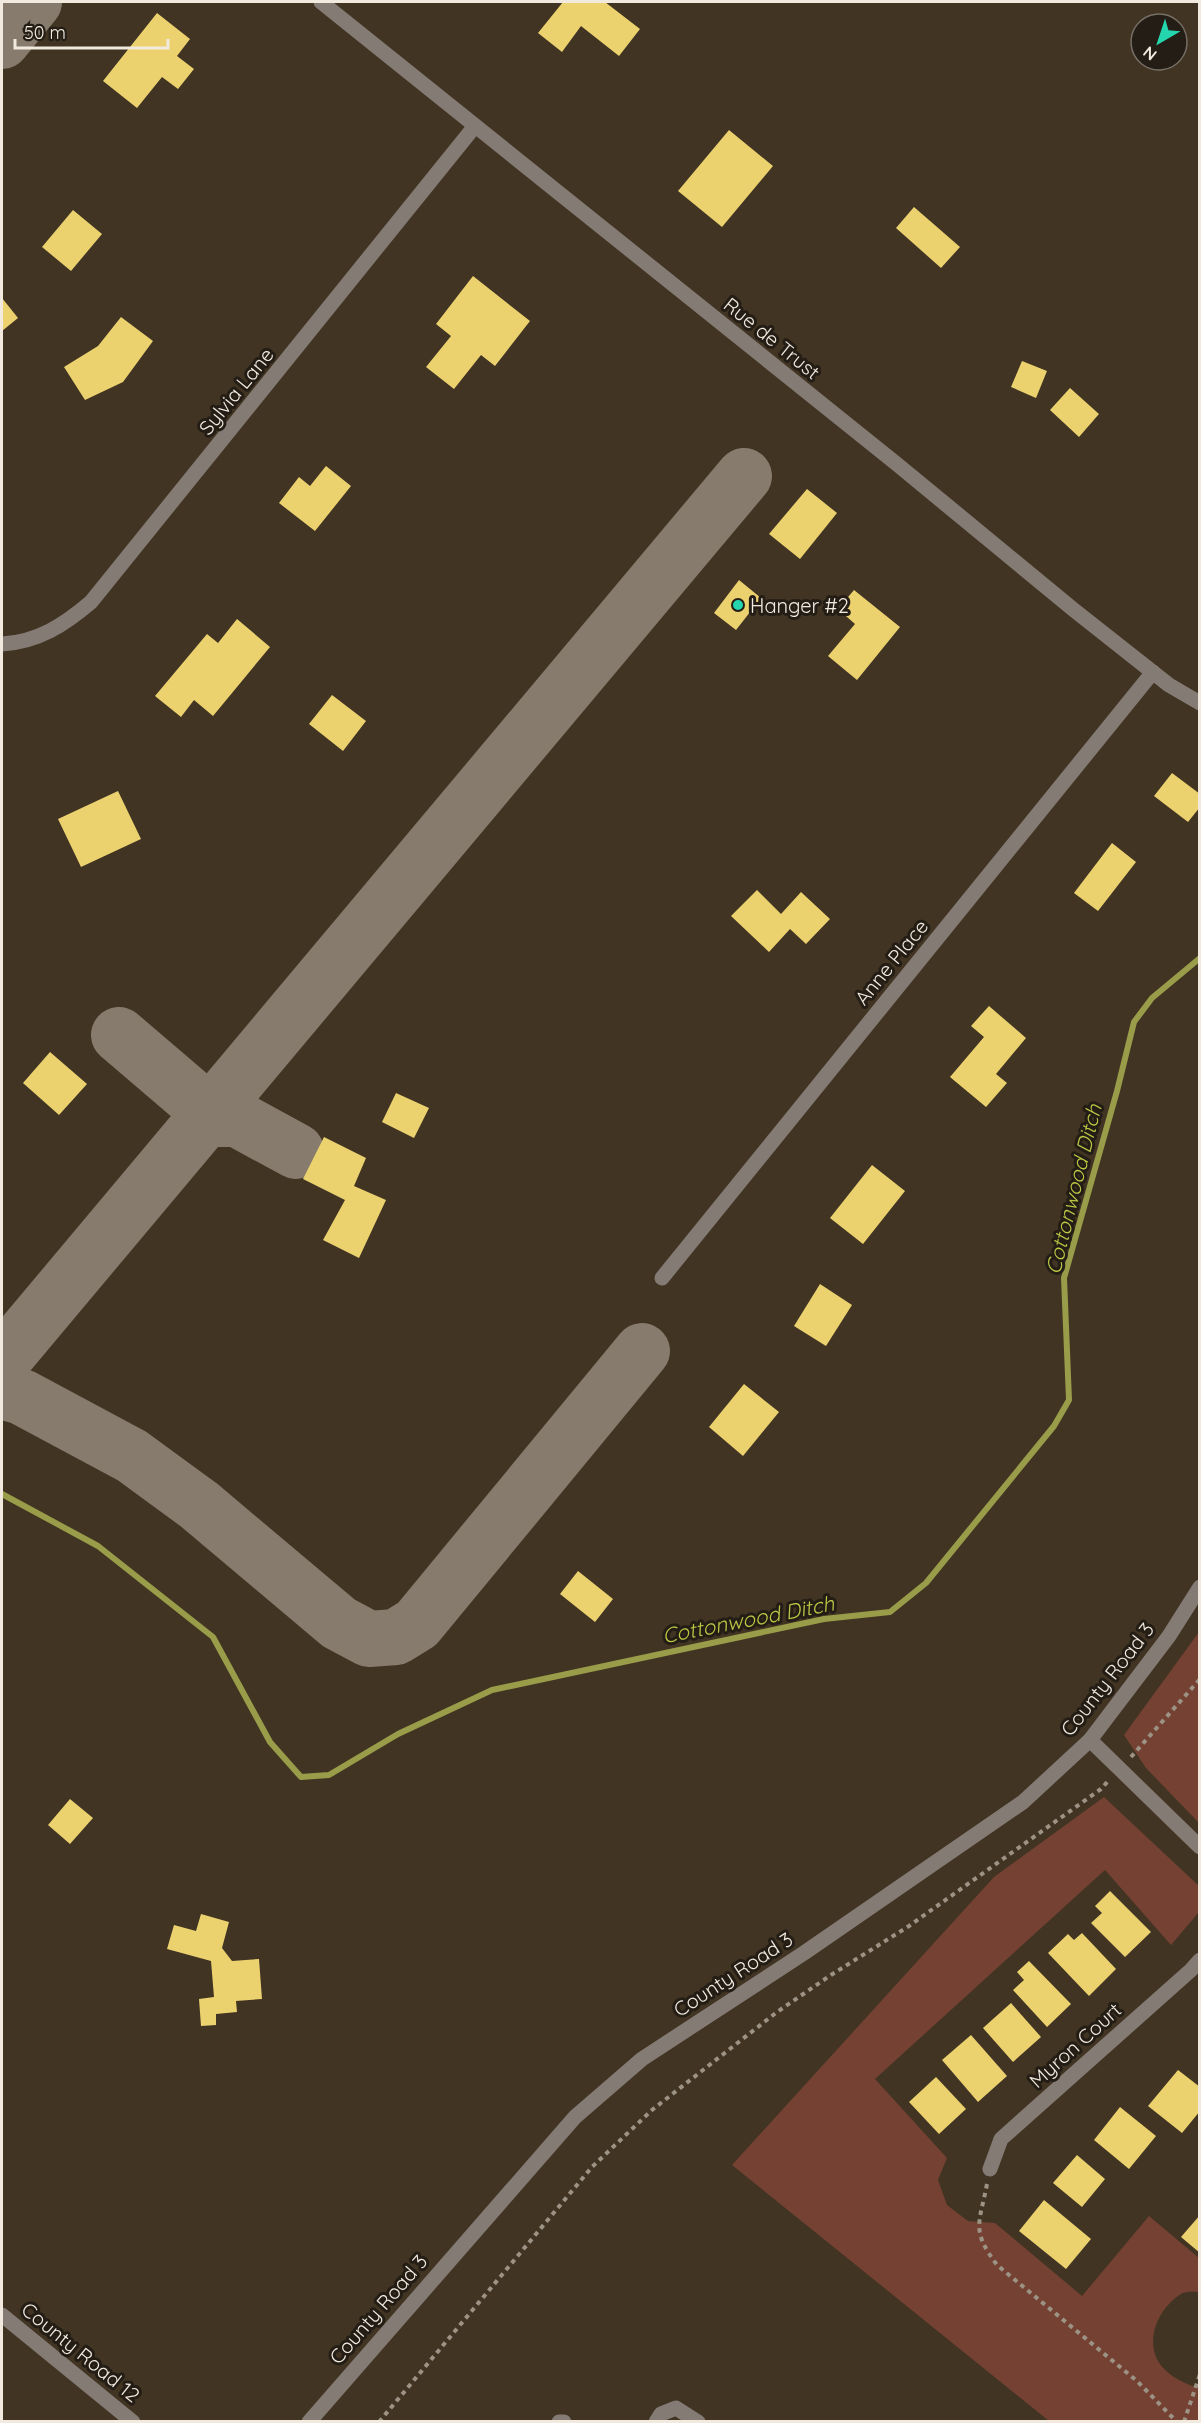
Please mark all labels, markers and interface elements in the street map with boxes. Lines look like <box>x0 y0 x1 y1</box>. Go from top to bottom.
scale bar <box>15 12 168 50</box>
north arrow <box>1129 12 1189 72</box>
text: 50 m <box>24 21 66 44</box>
text: N <box>1139 42 1160 65</box>
street label: Rue de Trust <box>719 292 825 384</box>
street label: Sylvia Lane <box>193 342 279 440</box>
place label: Hanger #2 <box>750 593 849 618</box>
marker: Hanger #2 <box>731 598 745 612</box>
street label: Anne Place <box>849 914 933 1010</box>
water label: Cottonwood Ditch <box>1039 1100 1107 1277</box>
water label: Cottonwood Ditch <box>660 1589 837 1648</box>
street label: County Road 3 <box>1055 1617 1159 1741</box>
street label: County Road 3 <box>669 1926 797 2022</box>
street label: Myron Court <box>1024 1997 1126 2093</box>
street label: County Road 3 <box>324 2249 432 2369</box>
street label: County Road 12 <box>17 2297 145 2407</box>

